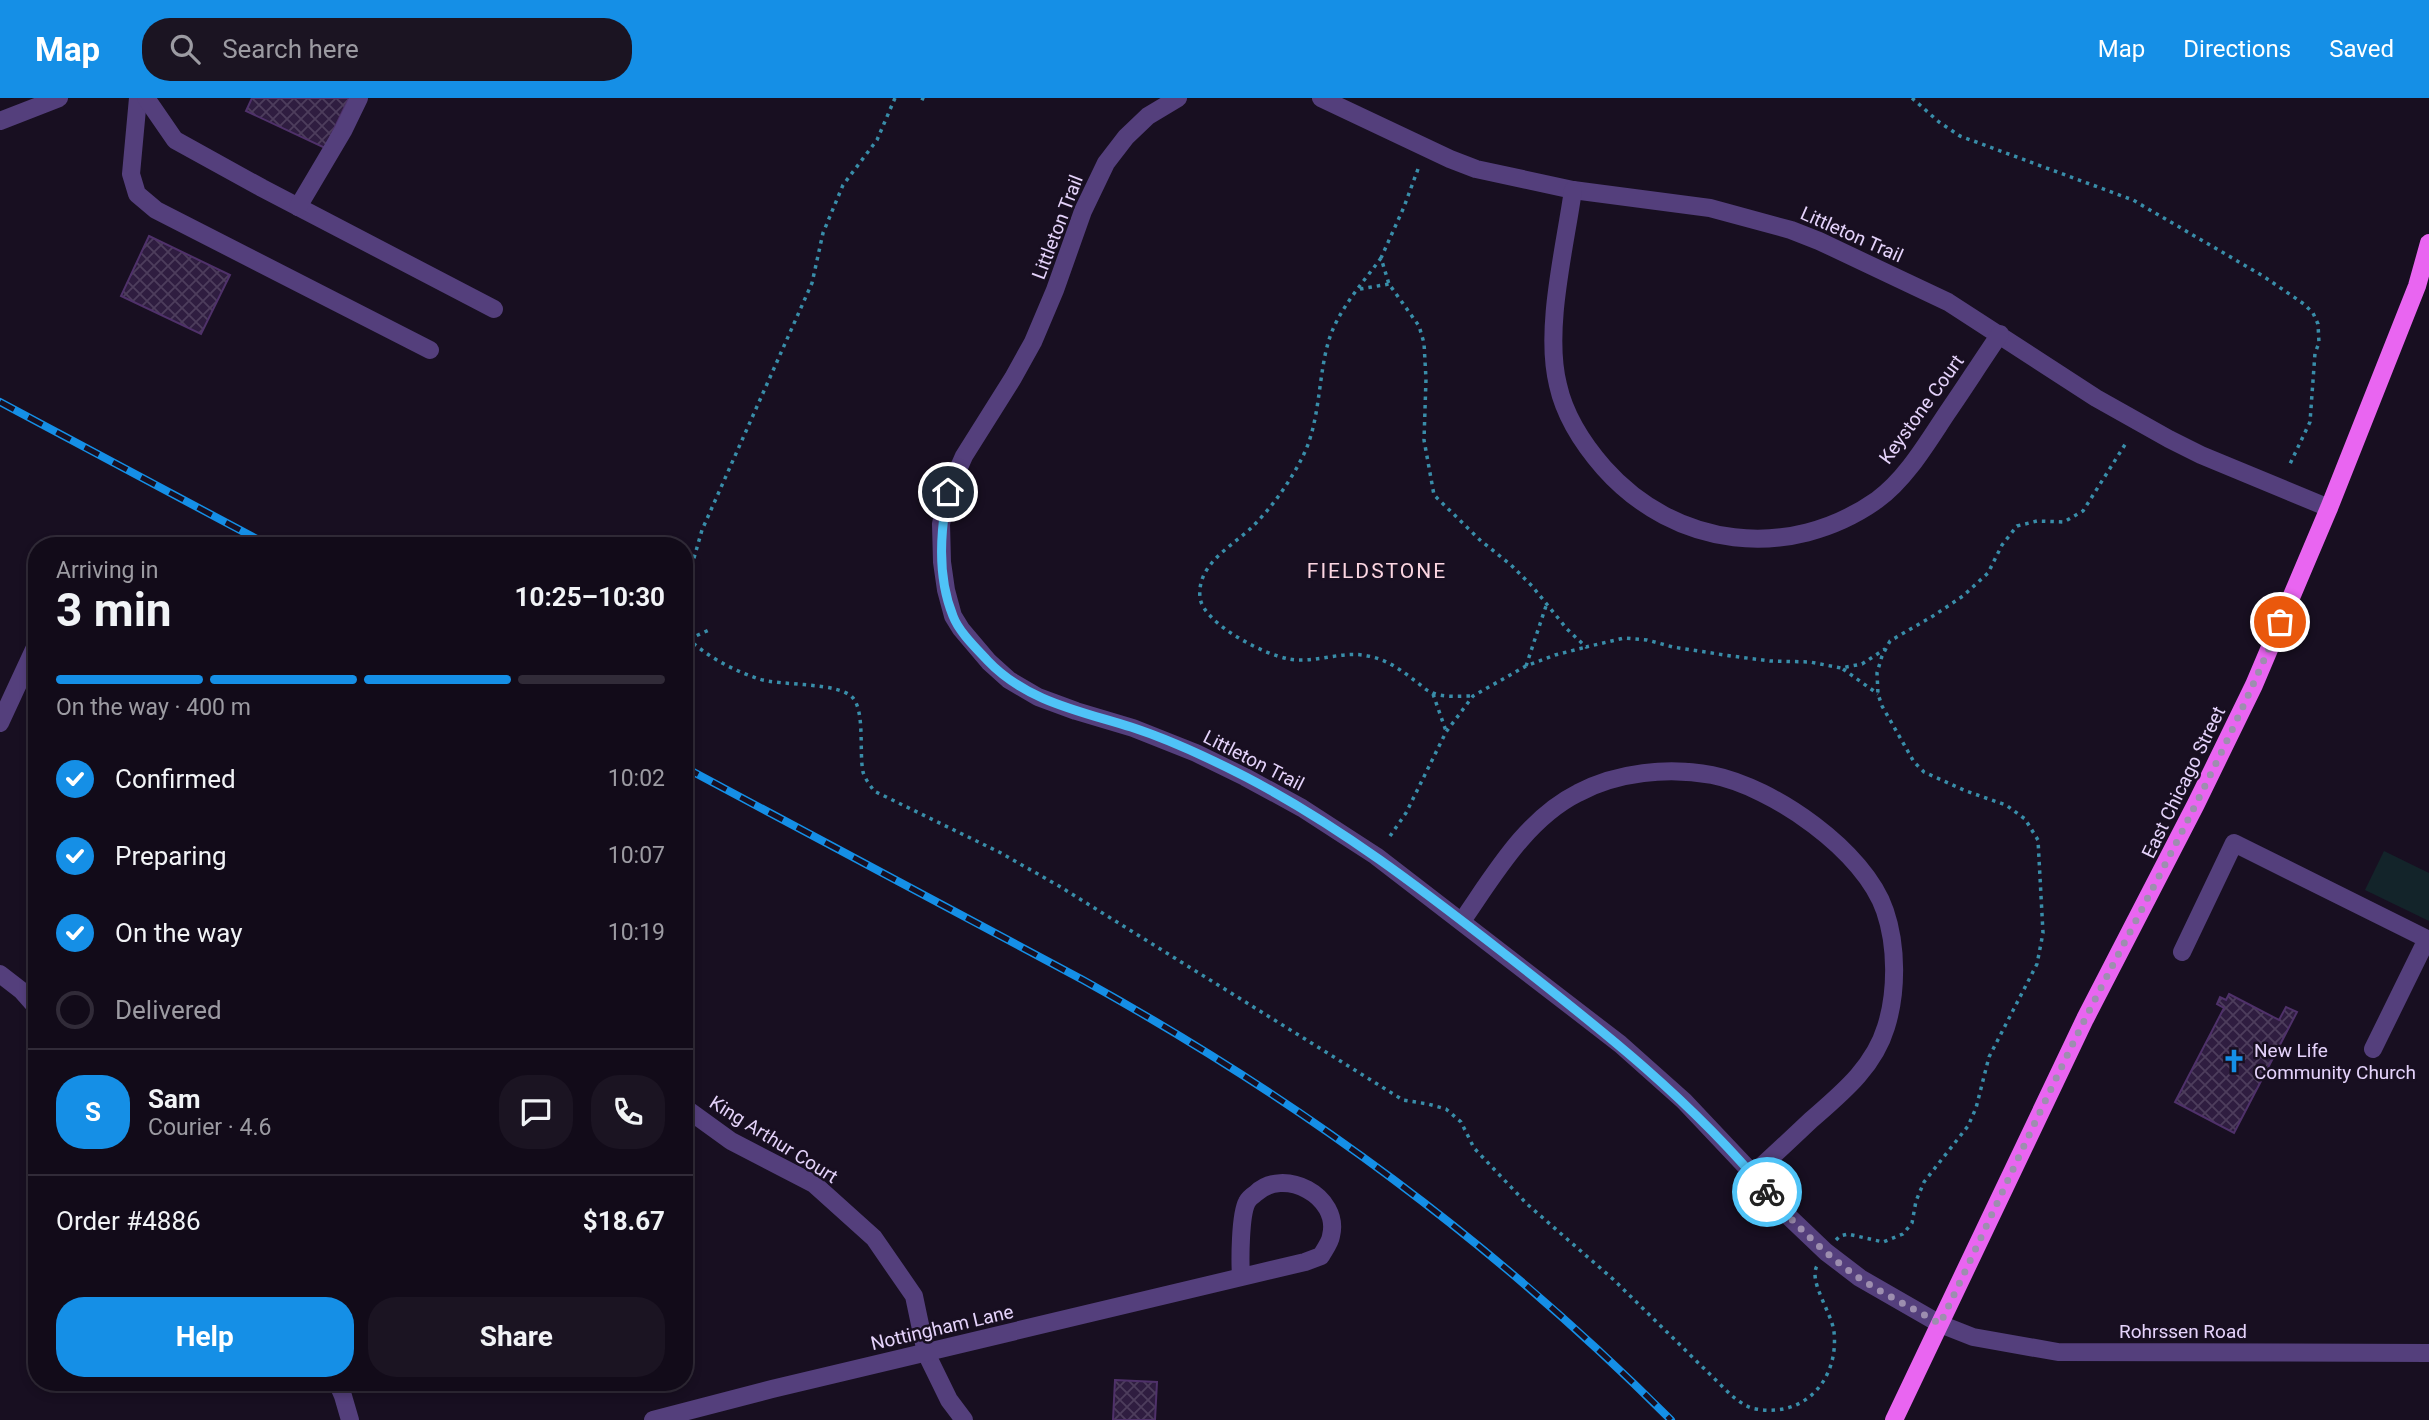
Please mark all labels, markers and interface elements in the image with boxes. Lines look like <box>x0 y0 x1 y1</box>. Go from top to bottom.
search box <box>142 18 632 81</box>
text: Map <box>35 30 100 69</box>
icon: search <box>166 30 204 68</box>
text: Search here <box>222 34 359 64</box>
text: Map <box>2098 35 2145 63</box>
text: Directions <box>2183 35 2291 63</box>
text: Saved <box>2329 35 2394 63</box>
street label: Littleton Trail <box>1027 172 1088 283</box>
street label: Littleton Trail <box>1797 202 1907 267</box>
street label: Keystone Court <box>1874 350 1969 468</box>
pin <box>918 462 978 522</box>
icon: home <box>929 473 967 511</box>
text: Arriving in <box>56 557 159 584</box>
district label: FIELDSTONE <box>1307 559 1447 583</box>
text: 10:25–10:30 <box>515 582 665 612</box>
text: 3 min <box>56 583 172 637</box>
pin <box>2250 592 2310 652</box>
icon: bag <box>2261 603 2299 641</box>
text: On the way · 400 m <box>56 694 251 721</box>
street label: East Chicago Street <box>2137 703 2230 862</box>
street label: Littleton Trail <box>1200 725 1308 796</box>
icon: check <box>56 760 94 798</box>
text: Confirmed <box>115 764 236 794</box>
text: 10:02 <box>608 765 665 792</box>
icon: check <box>56 837 94 875</box>
text: Preparing <box>115 841 227 871</box>
text: 10:07 <box>608 842 665 869</box>
icon: check <box>56 914 94 952</box>
text: On the way <box>115 918 243 948</box>
text: 10:19 <box>608 919 665 946</box>
text: Delivered <box>115 995 222 1025</box>
place label: New Life Community Church <box>2254 1039 2416 1084</box>
church icon: New Life Community Church <box>2220 1047 2248 1075</box>
button: chat <box>499 1075 573 1149</box>
button: phone <box>591 1075 665 1149</box>
text: Sam <box>148 1084 200 1114</box>
street label: King Arthur Court <box>705 1091 842 1188</box>
text: S <box>85 1097 101 1127</box>
text: Courier · 4.6 <box>148 1114 271 1141</box>
courier <box>1732 1157 1802 1227</box>
icon: bike <box>1748 1173 1786 1211</box>
text: Order #4886 <box>56 1206 201 1236</box>
text: $18.67 <box>583 1206 665 1236</box>
button: Help <box>56 1297 354 1377</box>
button: Share <box>368 1297 665 1377</box>
street label: Nottingham Lane <box>868 1300 1016 1355</box>
street label: Rohrssen Road <box>2119 1320 2247 1343</box>

